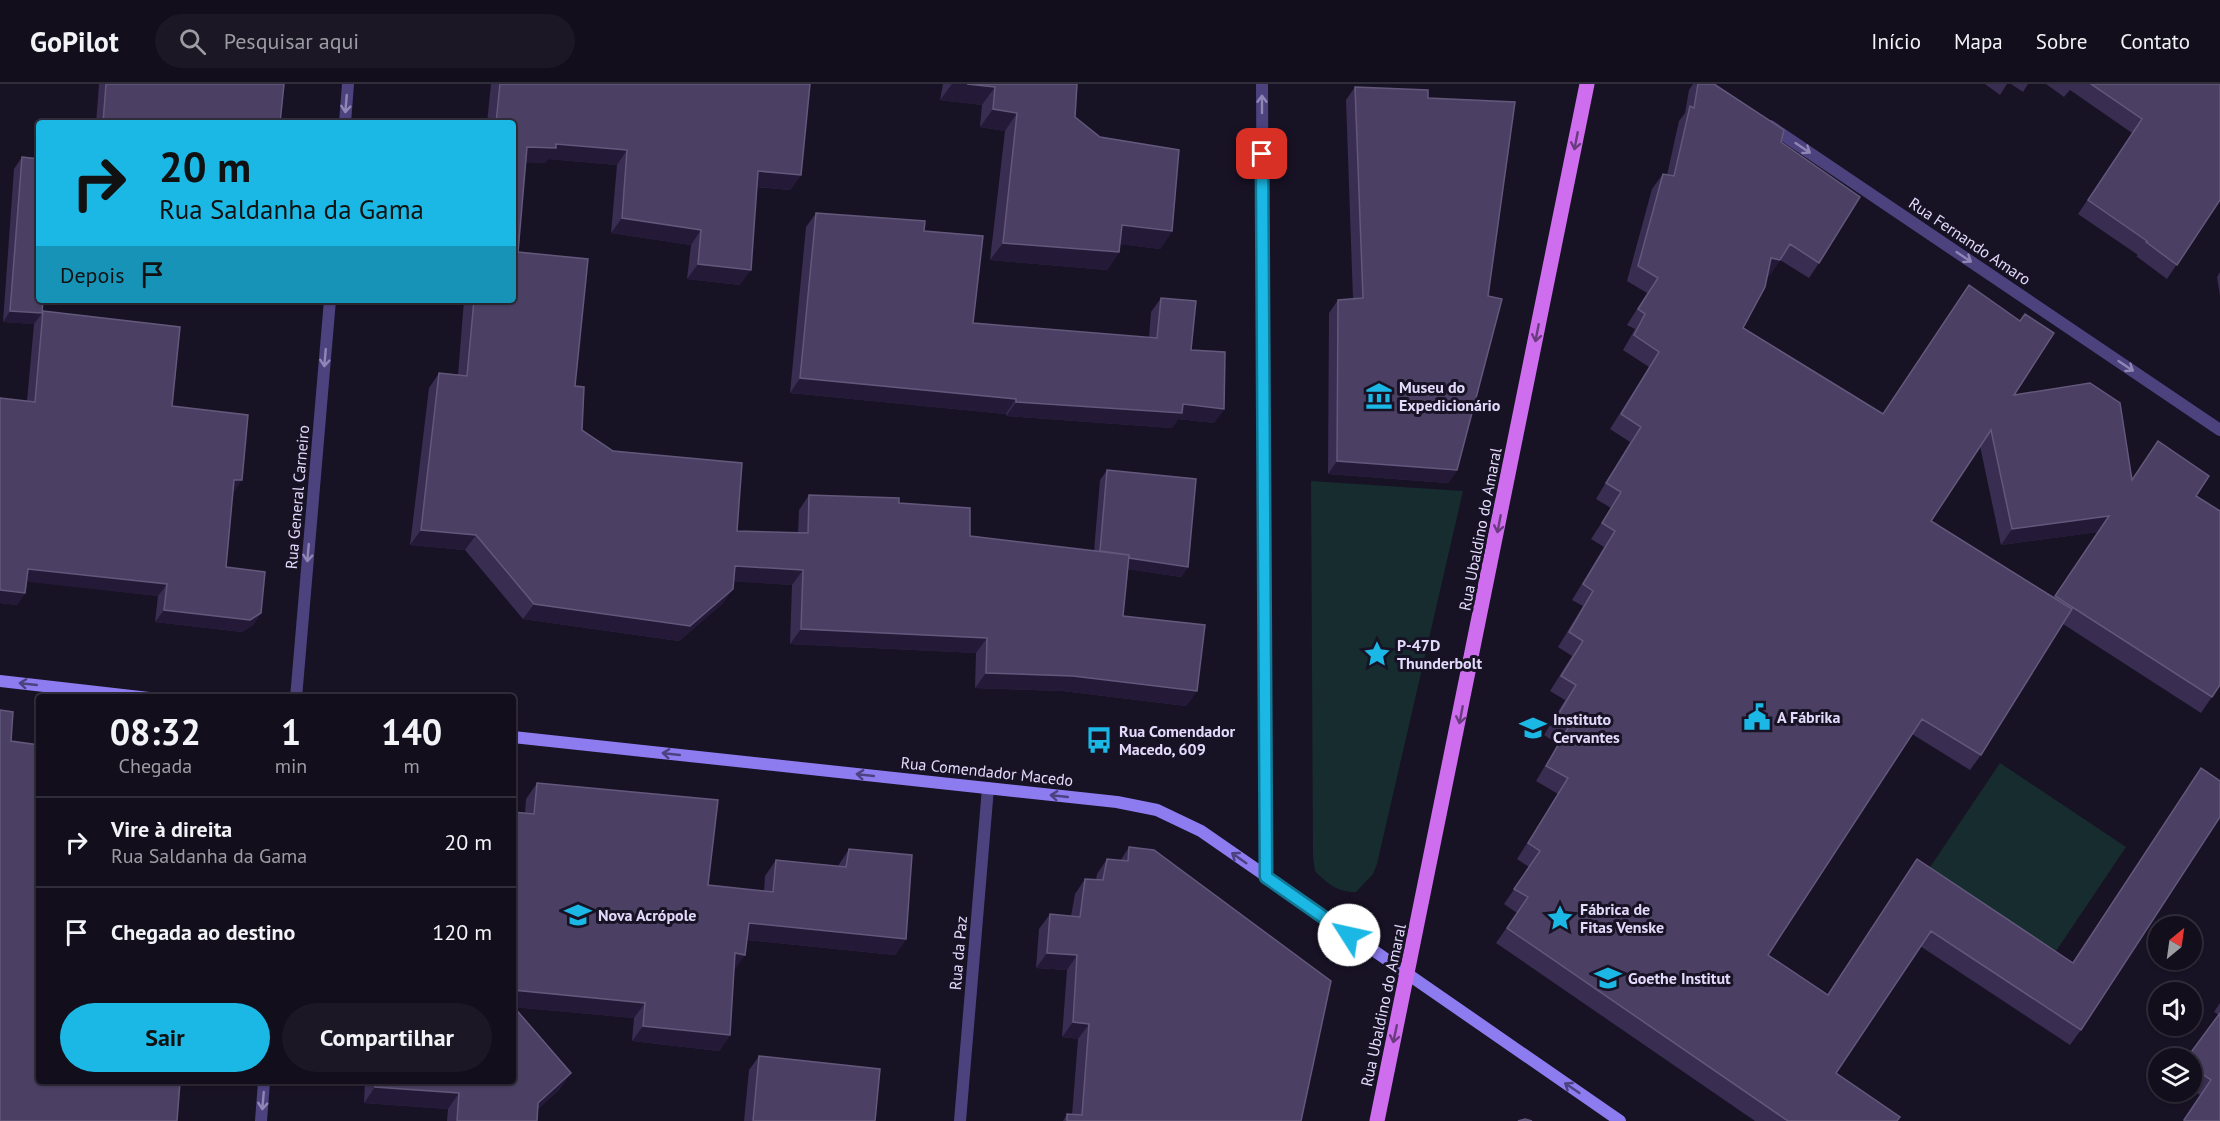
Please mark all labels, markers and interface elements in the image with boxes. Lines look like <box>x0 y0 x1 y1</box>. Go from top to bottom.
search box <box>155 14 575 68</box>
text: GoPilot <box>30 23 119 60</box>
icon: search <box>176 25 209 58</box>
text: Pesquisar aqui <box>224 27 359 55</box>
text: Início <box>1871 28 1921 55</box>
text: Mapa <box>1954 28 2003 55</box>
text: Sobre <box>2036 28 2087 55</box>
text: Contato <box>2120 28 2190 55</box>
one-way arrow <box>340 93 351 113</box>
one-way arrow <box>1256 95 1268 115</box>
pin <box>1236 128 1287 179</box>
one-way arrow <box>1570 131 1581 151</box>
icon: arrive <box>1245 137 1278 170</box>
text: 20 m <box>159 139 251 194</box>
one-way arrow <box>1794 142 1810 154</box>
icon: right <box>60 144 138 222</box>
text: Rua Saldanha da Gama <box>159 192 424 226</box>
street label: Rua Fernando Amaro <box>1905 193 2035 289</box>
one-way arrow <box>1955 251 1972 263</box>
icon: arrive <box>136 258 169 291</box>
text: Depois <box>60 261 124 289</box>
one-way arrow <box>1531 323 1543 342</box>
one-way arrow <box>319 348 330 368</box>
one-way arrow <box>2117 360 2133 372</box>
place label: Museu do Expedicionário <box>1399 377 1501 415</box>
museum icon: Museu do Expedicionário <box>1364 381 1394 411</box>
street label: Rua General Carneiro <box>281 424 313 570</box>
street label: Rua Ubaldino do Amaral <box>1454 445 1506 612</box>
one-way arrow <box>1493 513 1504 533</box>
one-way arrow <box>303 542 314 562</box>
place label: P-47D Thunderbolt <box>1397 635 1482 673</box>
place icon: P-47D Thunderbolt <box>1362 639 1392 669</box>
one-way arrow <box>18 679 38 690</box>
public building icon: A Fábrika <box>1742 702 1772 732</box>
one-way arrow <box>1455 705 1466 724</box>
place label: A Fábrika <box>1777 707 1840 727</box>
text: 08:32 <box>110 708 201 755</box>
text: 1 <box>281 708 301 755</box>
text: 140 <box>381 708 442 755</box>
place label: Instituto Cervantes <box>1553 709 1620 747</box>
school or university icon: Instituto Cervantes <box>1518 713 1548 743</box>
place label: Rua Comendador Macedo, 609 <box>1119 721 1235 759</box>
bus stop icon: Rua Comendador Macedo, 609 <box>1084 725 1114 755</box>
one-way arrow <box>661 748 681 759</box>
street label: Rua Comendador Macedo <box>900 752 1074 790</box>
text: Chegada <box>119 753 192 779</box>
text: min <box>275 753 307 779</box>
text: m <box>404 753 420 779</box>
one-way arrow <box>855 769 875 780</box>
one-way arrow <box>1049 790 1069 801</box>
text: Vire à direita <box>111 815 232 843</box>
icon: right <box>60 826 93 859</box>
text: 20 m <box>444 828 492 856</box>
text: Rua Saldanha da Gama <box>111 843 307 869</box>
one-way arrow <box>1232 852 1248 864</box>
place label: Fábrica de Fitas Venske <box>1580 899 1664 937</box>
school or university icon: Nova Acrópole <box>563 900 593 930</box>
position arrow <box>1317 903 1381 967</box>
place icon: Fábrica de Fitas Venske <box>1545 903 1575 933</box>
place label: Nova Acrópole <box>598 905 696 925</box>
street label: Rua da Paz <box>945 915 971 991</box>
icon: arrive <box>60 916 93 949</box>
north arrow <box>2148 916 2202 970</box>
map controls <box>2148 916 2202 1102</box>
text: Chegada ao destino <box>111 918 295 946</box>
text: 120 m <box>432 918 492 946</box>
street label: Rua Ubaldino do Amaral <box>1356 922 1410 1088</box>
school or university icon: Goethe Institut <box>1593 963 1623 993</box>
place label: Goethe Institut <box>1628 968 1731 988</box>
button: sound <box>2148 982 2202 1036</box>
button: Sair <box>60 1003 270 1072</box>
button: Compartilhar <box>282 1003 492 1072</box>
one-way arrow <box>1389 1023 1400 1043</box>
button: layers <box>2148 1048 2202 1102</box>
one-way arrow <box>1564 1082 1581 1094</box>
one-way arrow <box>257 1091 268 1111</box>

